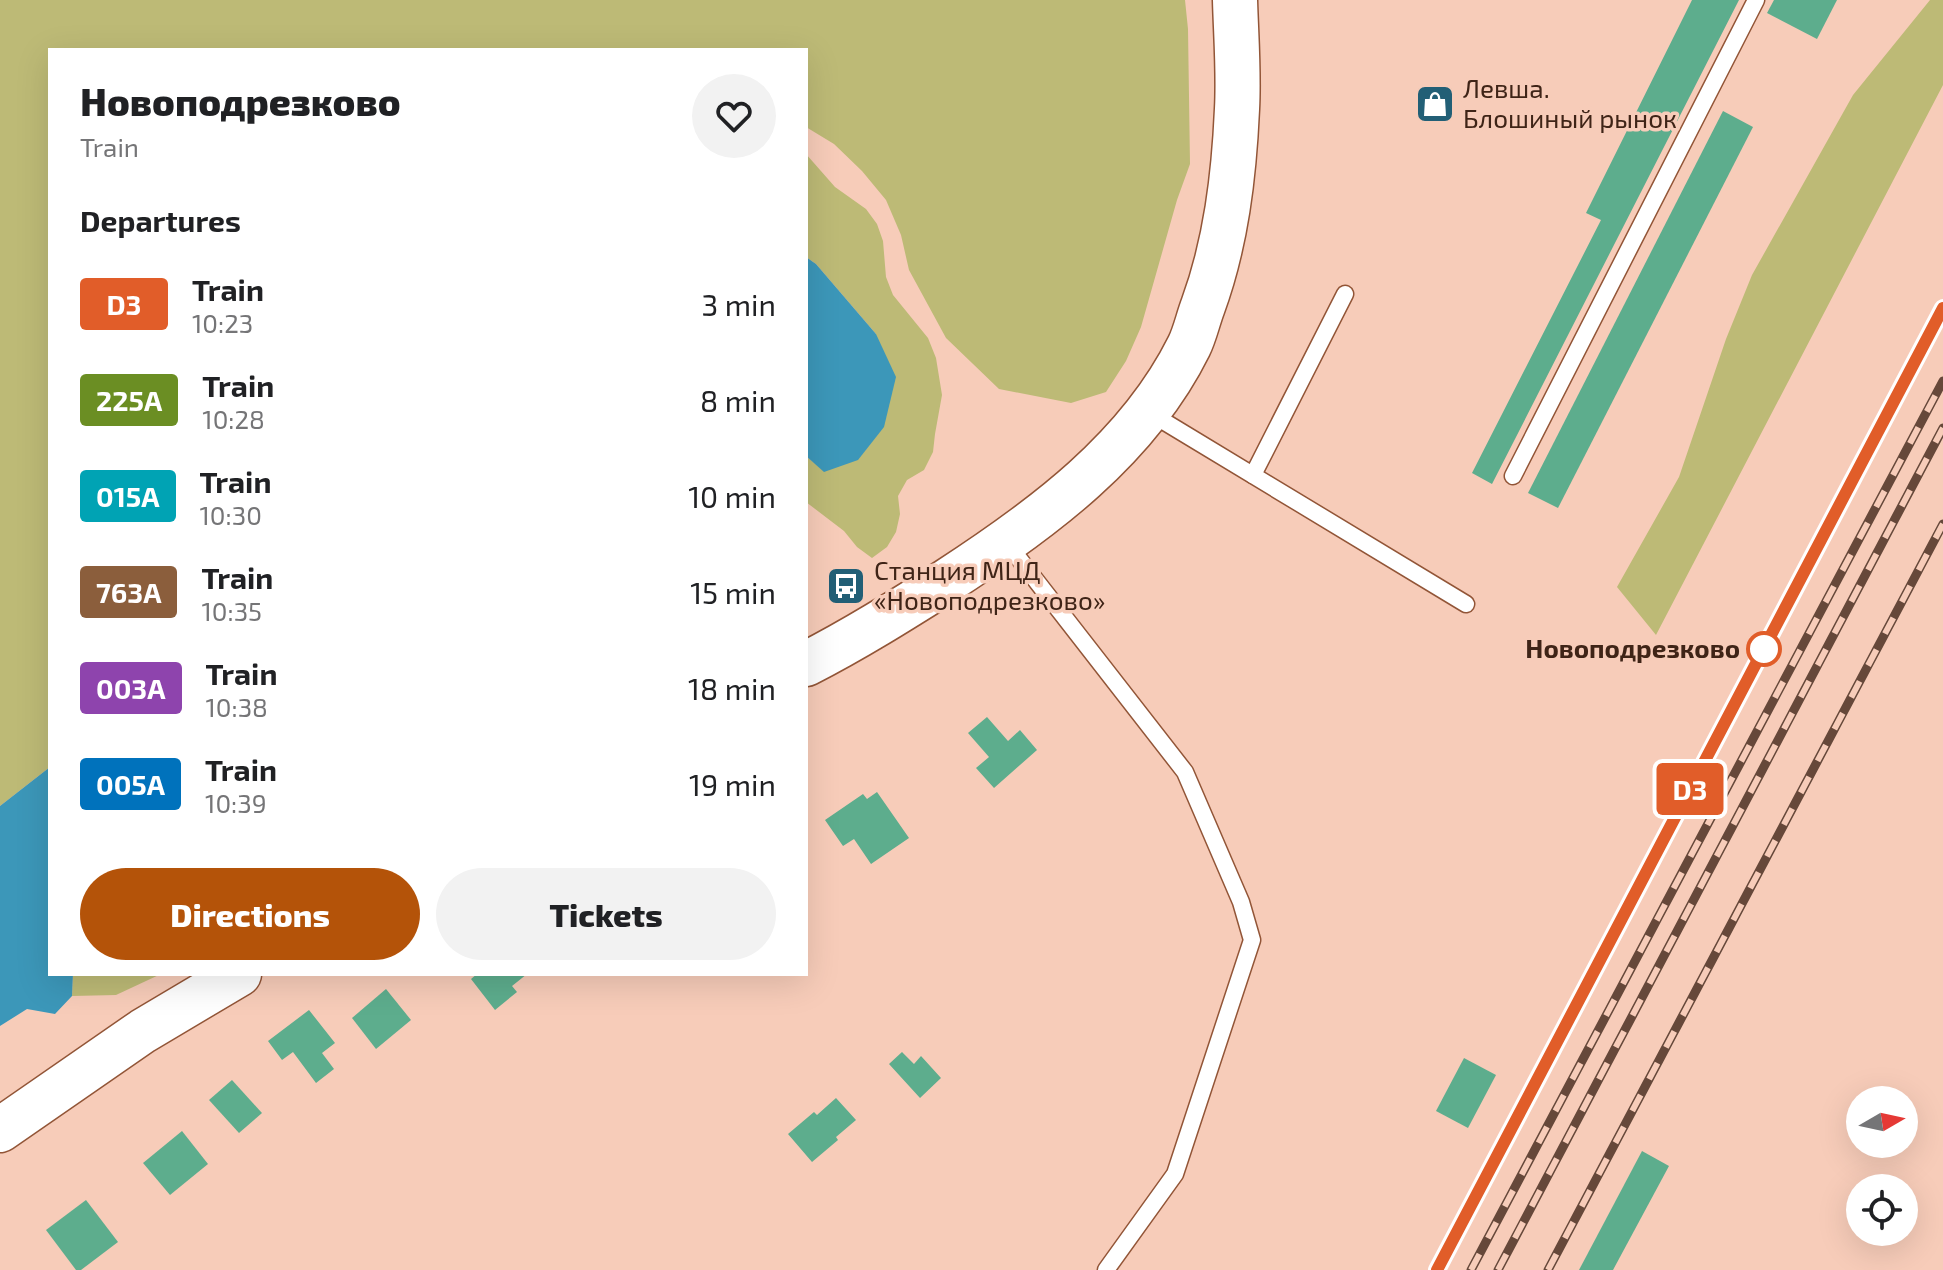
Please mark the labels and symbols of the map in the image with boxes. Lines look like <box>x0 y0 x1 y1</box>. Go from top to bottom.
place label: Левша. Блошиный рынок <box>1463 72 1677 133</box>
shop icon: Левша. Блошиный рынок <box>1414 83 1456 125</box>
place label: Станция МЦД «Новоподрезково» <box>874 554 1105 615</box>
bus stop icon: Станция МЦД «Новоподрезково» <box>825 565 867 607</box>
place label: Новоподрезково <box>1525 632 1740 663</box>
marker: Новоподрезково <box>1747 632 1781 666</box>
line badge: D3 <box>1654 763 1726 815</box>
north arrow <box>1846 1086 1918 1158</box>

